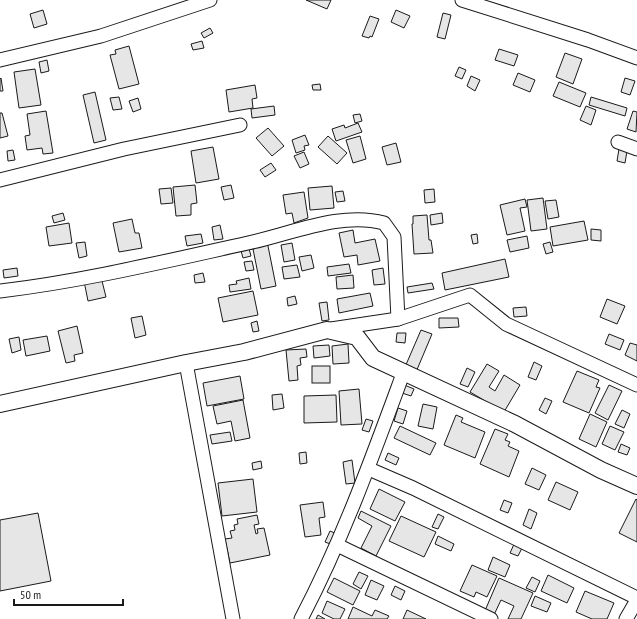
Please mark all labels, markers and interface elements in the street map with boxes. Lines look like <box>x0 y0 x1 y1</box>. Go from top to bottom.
scale bar <box>14 581 123 607</box>
text: 50 m <box>20 587 41 602</box>

